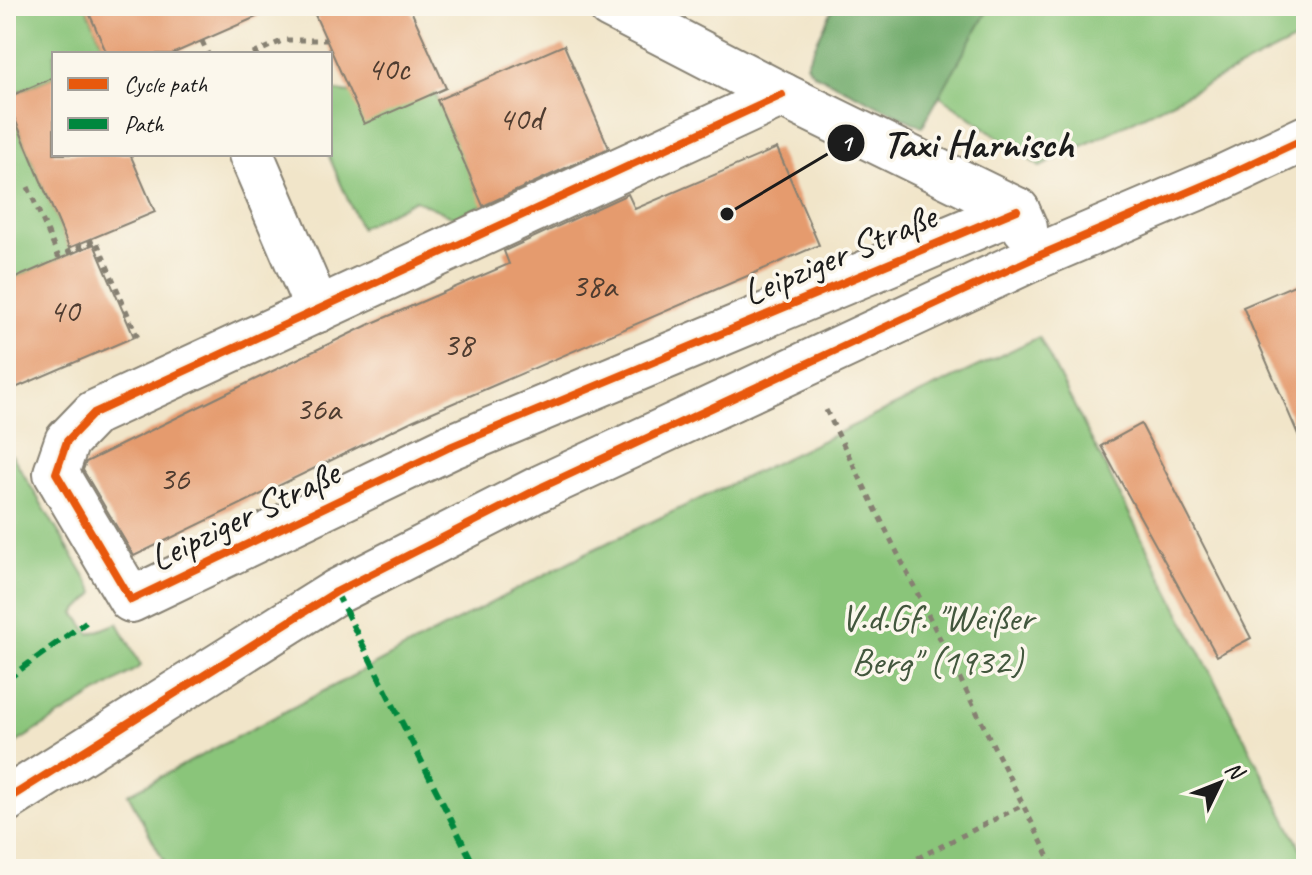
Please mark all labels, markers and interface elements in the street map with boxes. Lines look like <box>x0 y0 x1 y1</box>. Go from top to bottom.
house number: 40c <box>367 47 411 90</box>
legend <box>52 52 332 156</box>
text: Cycle path <box>124 69 208 99</box>
house number: 40d <box>498 97 547 140</box>
text: Path <box>124 109 165 139</box>
callout: Taxi Harnisch <box>826 111 1091 175</box>
text: Taxi Harnisch <box>883 119 1075 169</box>
text: 1 <box>841 128 855 158</box>
street label: Leipziger Straße <box>736 192 945 316</box>
house number: 38a <box>571 264 619 307</box>
house number: 40 <box>49 289 82 332</box>
house number: 38 <box>443 323 477 366</box>
house number: 36a <box>295 387 343 430</box>
street label: Leipziger Straße <box>142 448 349 582</box>
house number: 36 <box>159 457 191 500</box>
park label: V.d.Gf. "Weißer Berg" (1932) <box>841 594 1038 685</box>
north arrow <box>1180 743 1260 823</box>
text: N <box>1219 756 1251 787</box>

